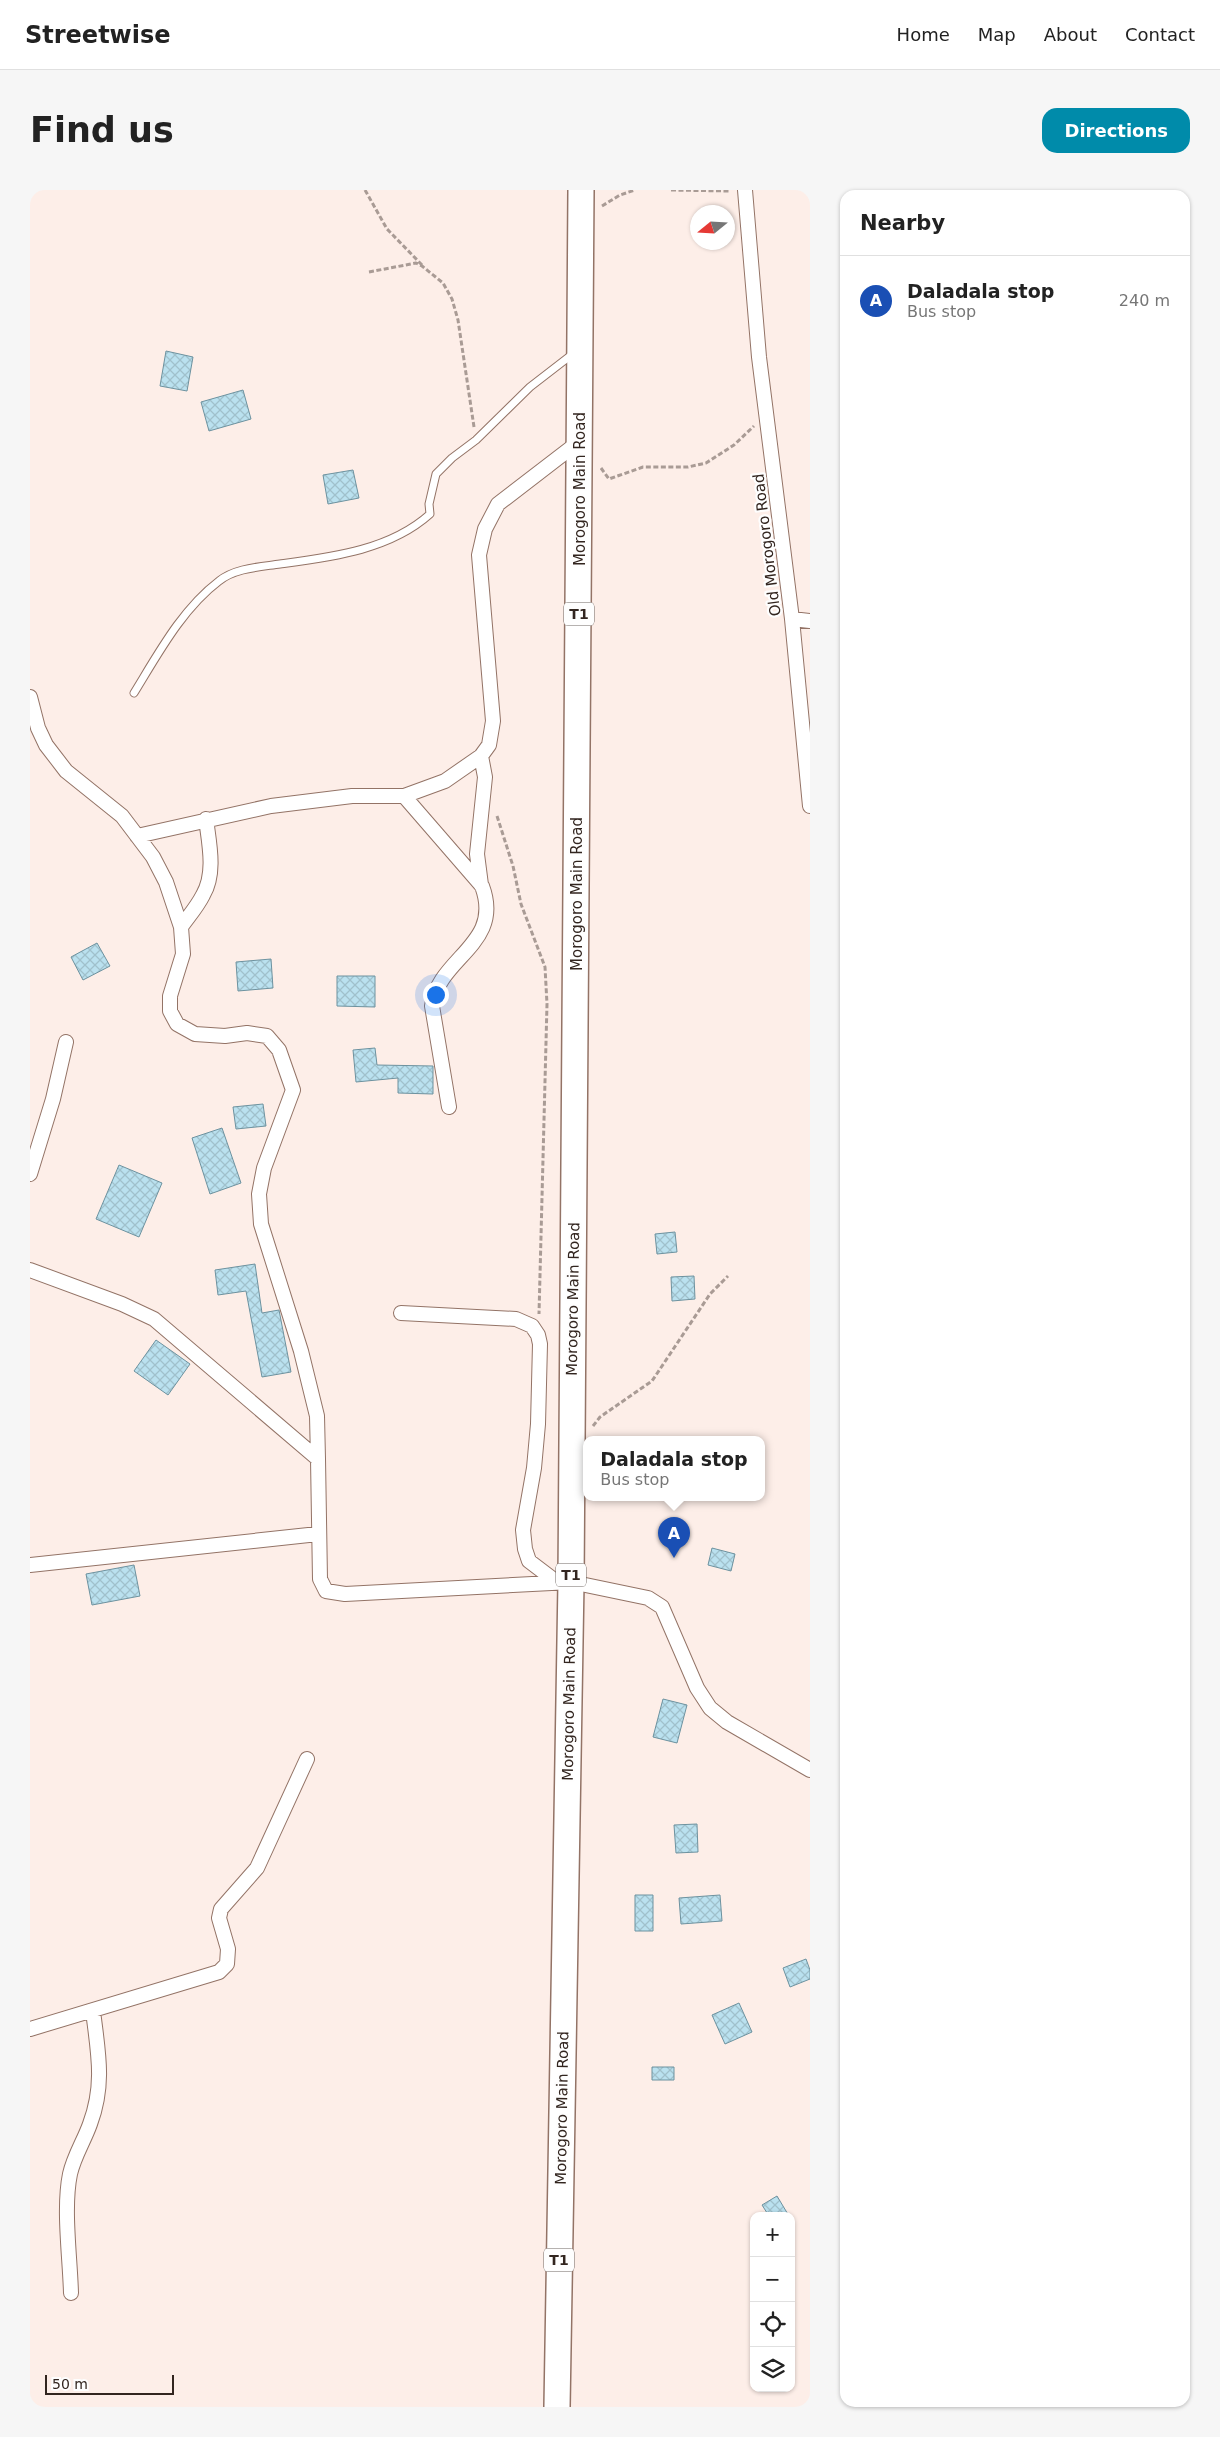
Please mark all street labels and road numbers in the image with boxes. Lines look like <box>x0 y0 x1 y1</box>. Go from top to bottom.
street label: Morogoro Main Road <box>571 412 589 566</box>
street label: Old Morogoro Road <box>749 473 785 617</box>
road number: T1 <box>564 602 594 626</box>
street label: Morogoro Main Road <box>568 817 586 971</box>
street label: Morogoro Main Road <box>563 1222 583 1376</box>
road number: T1 <box>556 1564 586 1586</box>
street label: Morogoro Main Road <box>559 1627 579 1781</box>
street label: Morogoro Main Road <box>552 2031 572 2185</box>
road number: T1 <box>544 2248 574 2272</box>

